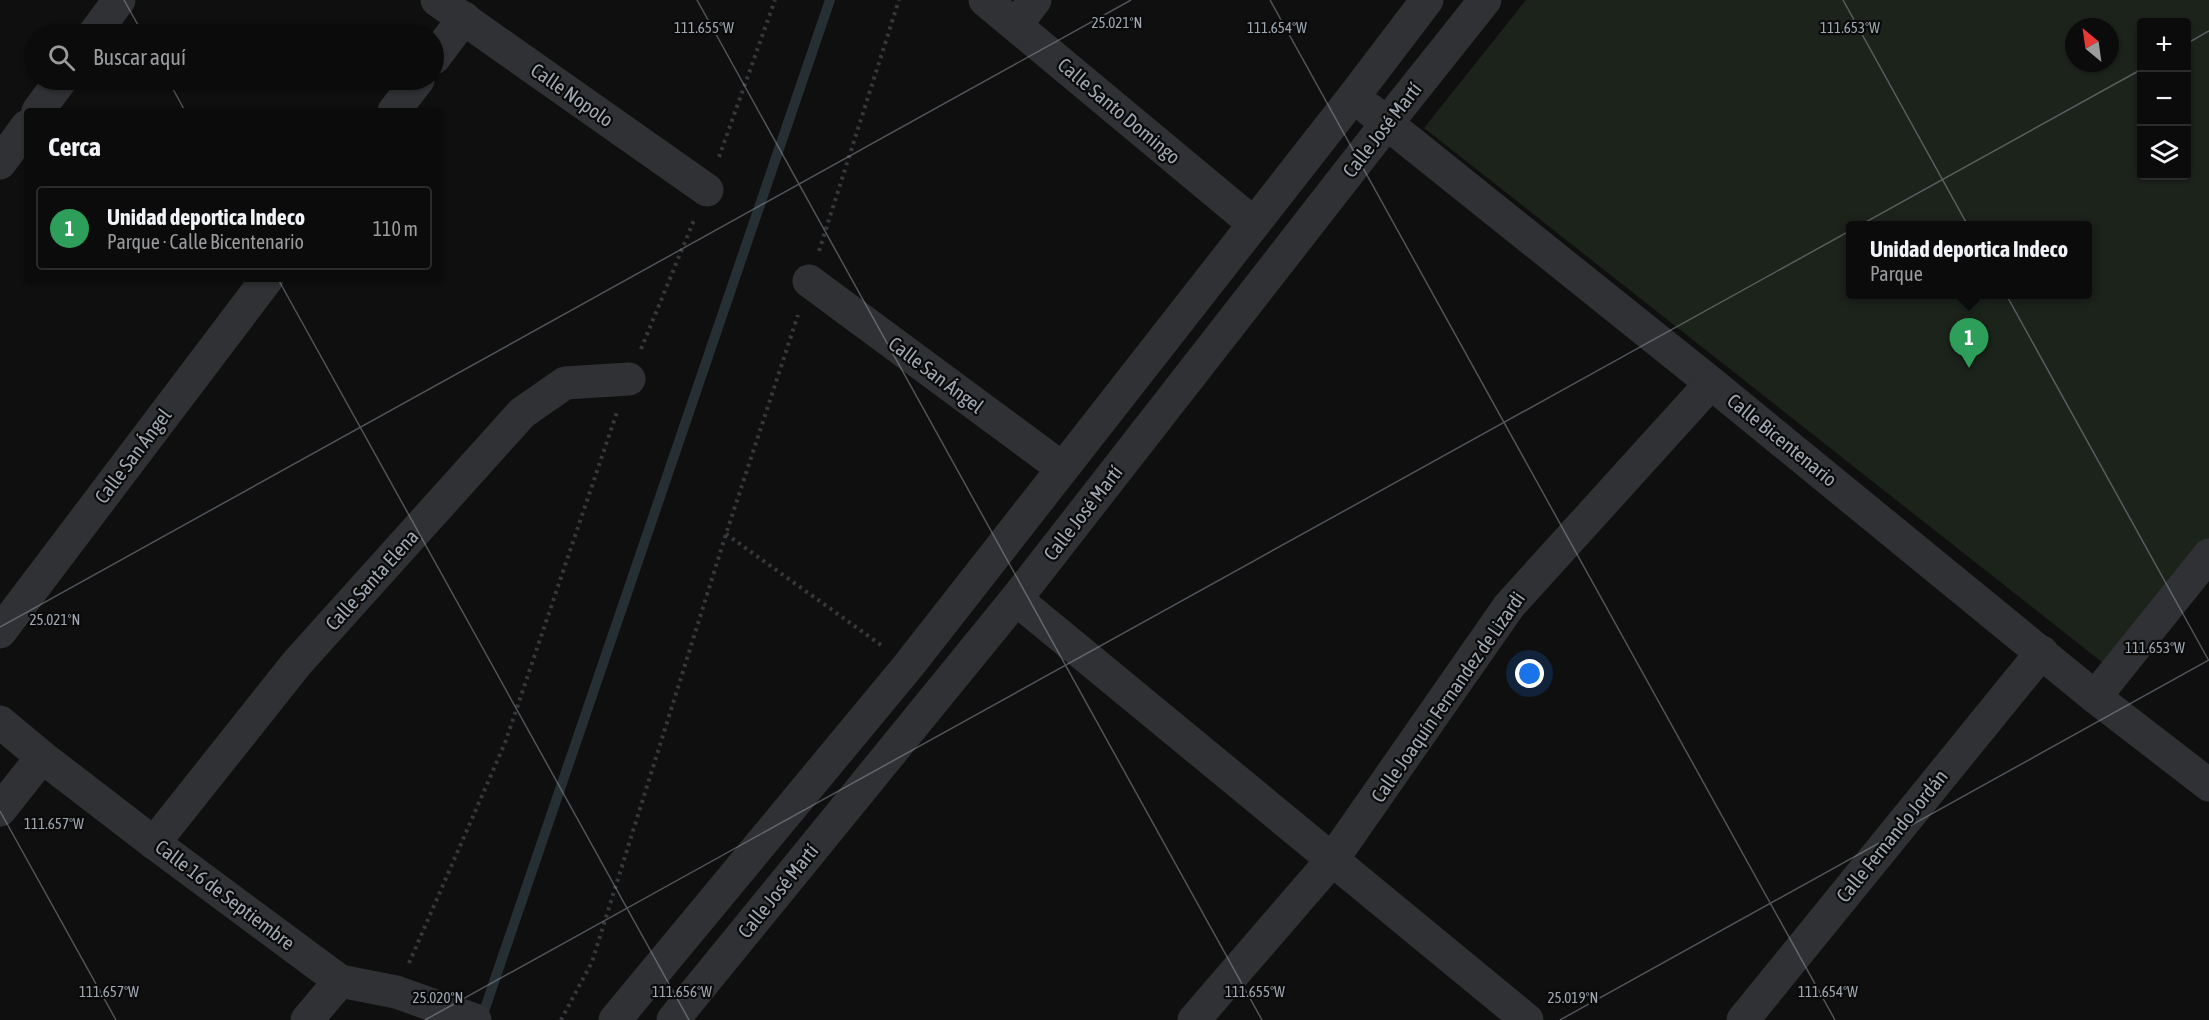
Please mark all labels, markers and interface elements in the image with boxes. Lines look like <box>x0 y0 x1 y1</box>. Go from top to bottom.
text: 25.021°N <box>1092 14 1142 31</box>
north arrow <box>2065 18 2119 72</box>
map controls <box>2137 18 2191 180</box>
button: + <box>2137 18 2191 72</box>
text: 111.655°W <box>674 19 734 36</box>
text: 111.654°W <box>1247 19 1307 36</box>
text: 111.653°W <box>1820 19 1880 36</box>
search box <box>24 24 444 90</box>
icon: search <box>45 41 78 74</box>
text: Buscar aquí <box>93 44 186 70</box>
street label: Calle Santo Domingo <box>1054 53 1185 168</box>
street label: Calle Nopolo <box>527 58 618 131</box>
button: − <box>2137 72 2191 126</box>
street label: Calle José Martí <box>1337 77 1426 182</box>
button: layers <box>2137 126 2191 180</box>
text: Cerca <box>48 132 101 162</box>
text: Unidad deportica Indeco <box>107 204 305 230</box>
text: 1 <box>65 217 74 240</box>
text: 110 m <box>373 217 418 240</box>
popup <box>1846 221 2092 299</box>
text: Parque · Calle Bicentenario <box>107 230 304 253</box>
text: Unidad deportica Indeco <box>1870 236 2068 262</box>
text: Parque <box>1870 262 1923 285</box>
pin: 1 <box>1950 318 1988 368</box>
street label: Calle San Ángel <box>884 331 989 418</box>
street label: Calle Bicentenario <box>1723 388 1842 491</box>
street label: Calle San Ángel <box>89 403 176 508</box>
street label: Calle José Martí <box>1038 460 1127 565</box>
street label: Calle Santa Elena <box>320 525 423 635</box>
street label: Calle Joaquín Fernandez de Lizardi <box>1366 587 1529 806</box>
text: 25.021°N <box>30 611 80 628</box>
text: 111.653°W <box>2125 639 2185 656</box>
your location <box>1515 659 1544 688</box>
street label: Calle Fernando Jordán <box>1831 765 1952 907</box>
text: 111.657°W <box>24 815 84 832</box>
street label: Calle 16 de Septiembre <box>151 835 300 955</box>
street label: Calle José Martí <box>733 839 823 942</box>
text: 111.657°W <box>79 983 139 1000</box>
text: 111.656°W <box>652 983 712 1000</box>
text: 111.655°W <box>1225 983 1285 1000</box>
text: 111.654°W <box>1798 983 1858 1000</box>
text: 25.020°N <box>413 989 463 1006</box>
text: 25.019°N <box>1548 989 1598 1006</box>

